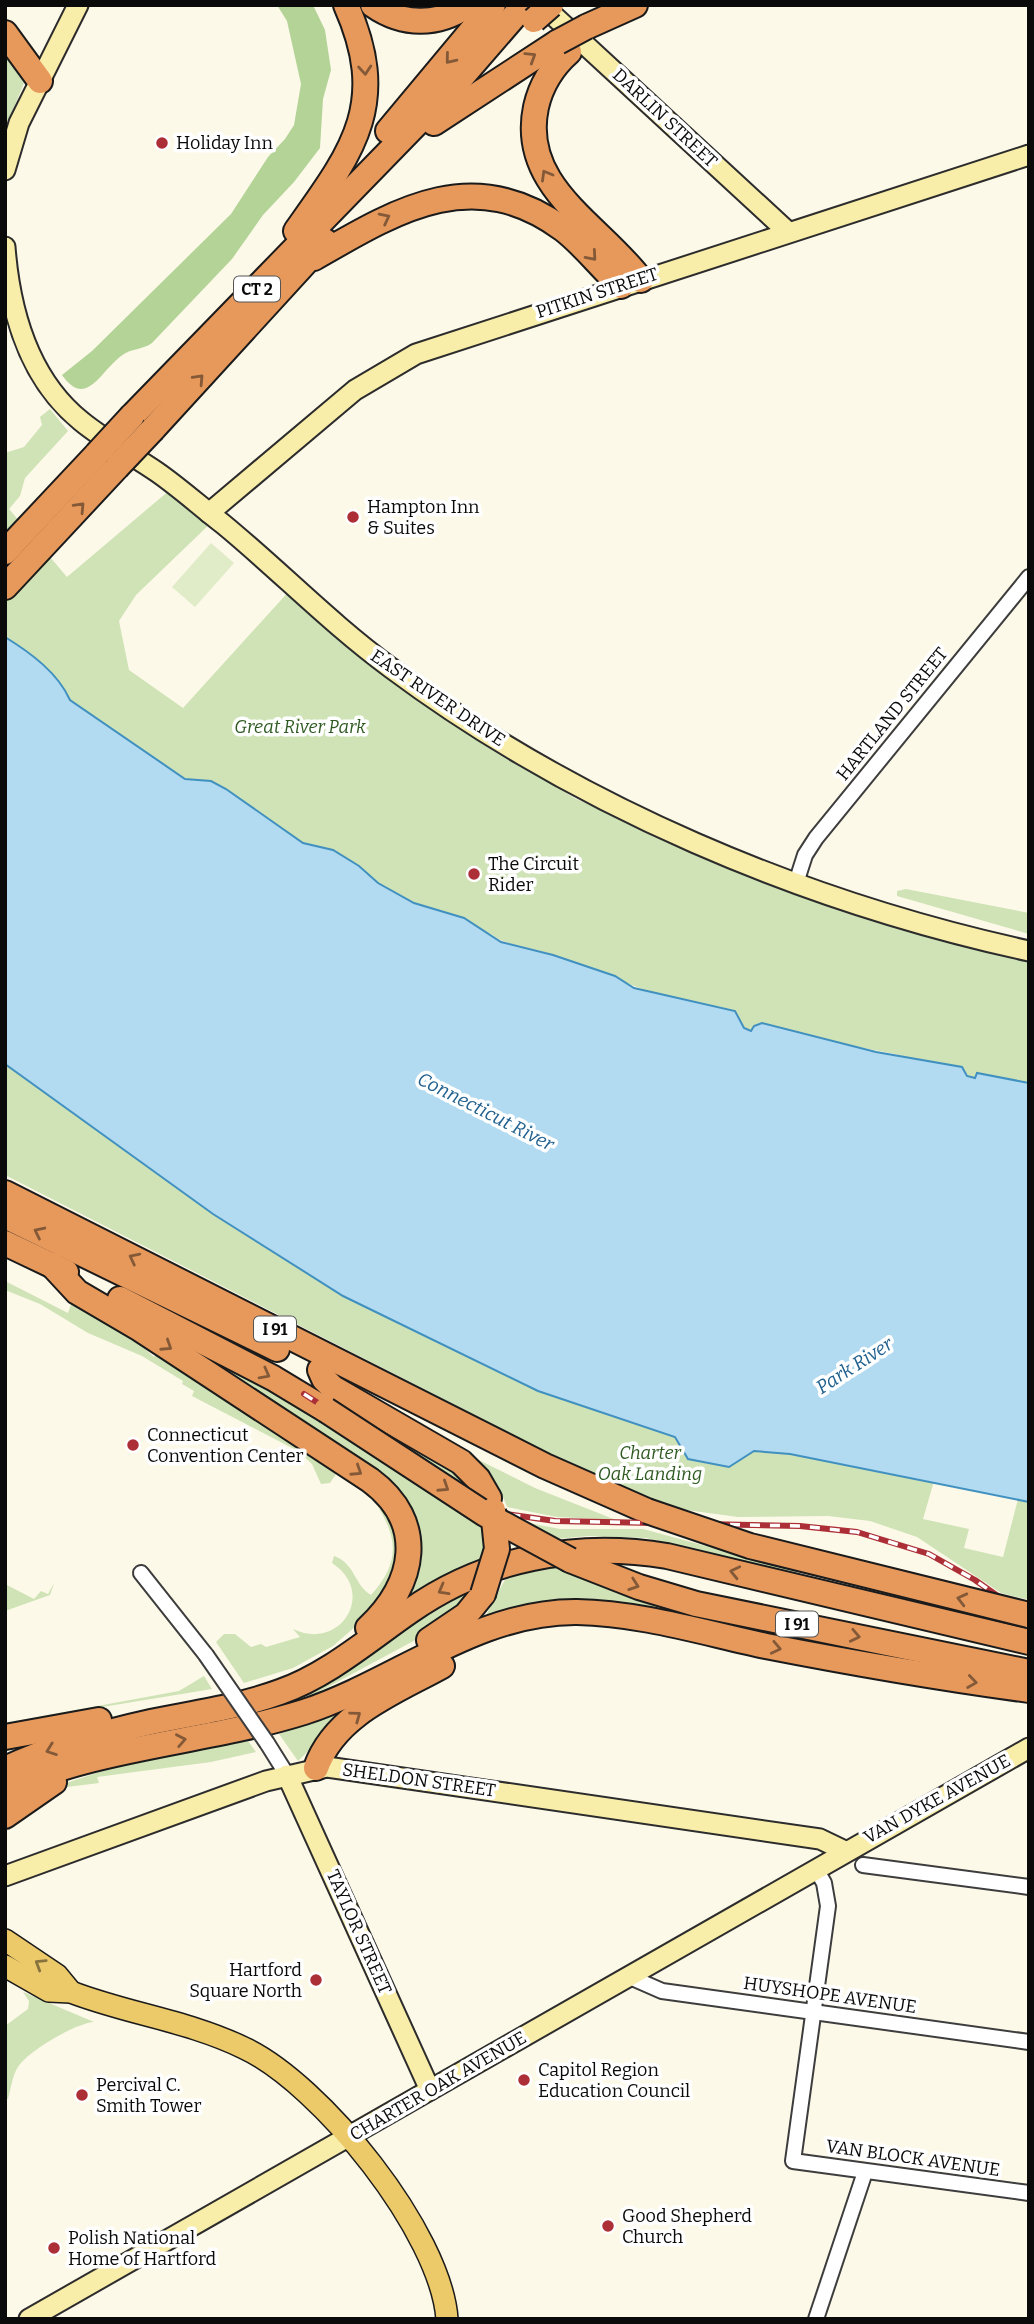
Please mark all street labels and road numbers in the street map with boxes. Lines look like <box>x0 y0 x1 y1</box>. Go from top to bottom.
street label: DARLIN STREET <box>608 64 722 172</box>
street label: PITKIN STREET <box>533 263 661 323</box>
road number: CT 2 <box>234 276 280 302</box>
street label: HARTLAND STREET <box>832 643 953 785</box>
street label: EAST RIVER DRIVE <box>366 645 510 751</box>
road number: I 91 <box>254 1316 296 1342</box>
road number: I 91 <box>776 1612 818 1636</box>
street label: VAN DYKE AVENUE <box>860 1750 1014 1848</box>
street label: SHELDON STREET <box>341 1758 498 1802</box>
street label: TAYLOR STREET <box>322 1866 396 1998</box>
street label: HUYSHOPE AVENUE <box>742 1972 918 2018</box>
street label: CHARTER OAK AVENUE <box>346 2026 530 2146</box>
street label: VAN BLOCK AVENUE <box>824 2135 1002 2181</box>

